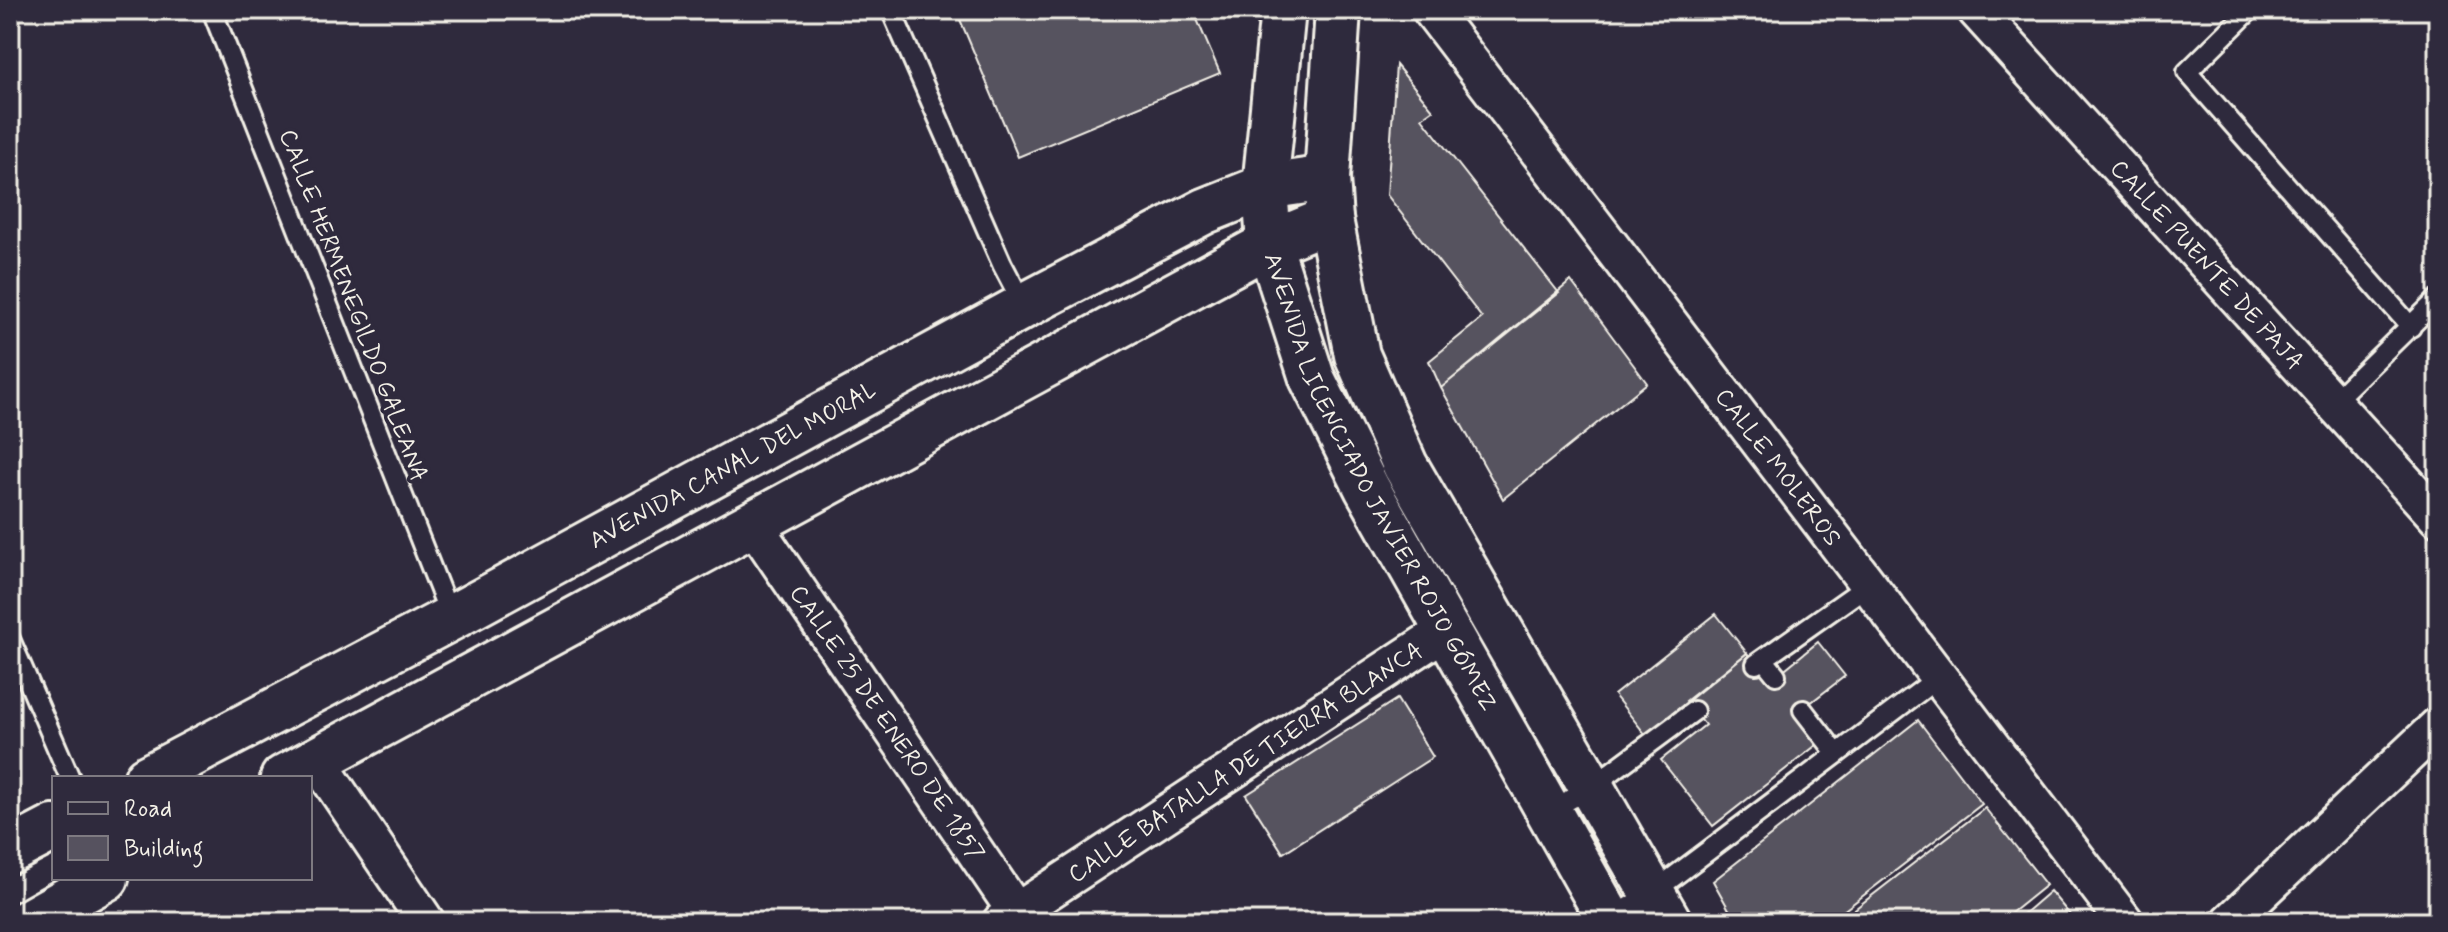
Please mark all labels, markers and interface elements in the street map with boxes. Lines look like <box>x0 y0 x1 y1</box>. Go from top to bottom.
street label: CALLE HERMENEGILDO GALEANA <box>271 125 434 486</box>
street label: CALLE PUENTE DE PAJA <box>2103 154 2310 377</box>
street label: AVENIDA LICENCIADO JAVIER ROJO GÓMEZ <box>1256 249 1503 716</box>
street label: AVENIDA CANAL DEL MORAL <box>584 375 882 557</box>
street label: CALLE MOLEROS <box>1707 382 1848 553</box>
street label: CALLE 25 DE ENERO DE 1857 <box>782 579 991 868</box>
street label: CALLE BATALLA DE TIERRA BLANCA <box>1063 636 1429 891</box>
legend <box>52 776 312 880</box>
text: Road <box>124 794 172 825</box>
text: Building <box>124 834 204 868</box>

